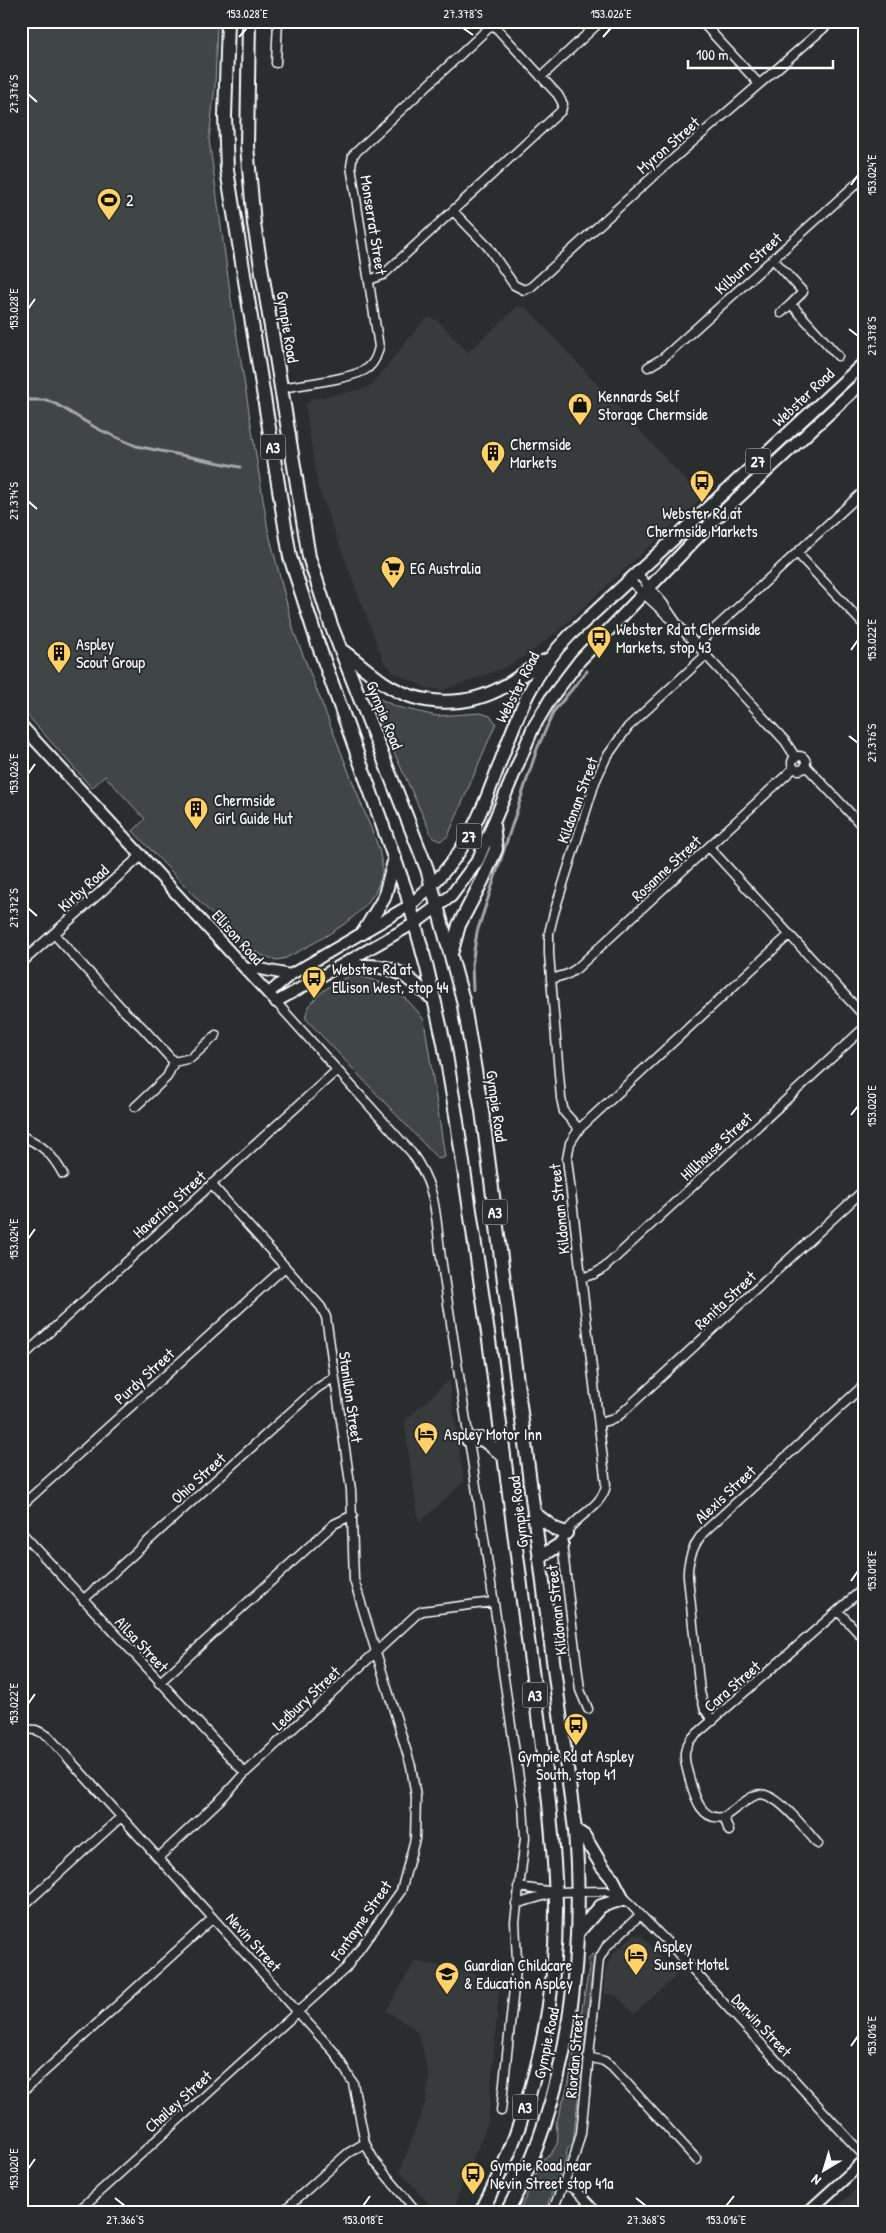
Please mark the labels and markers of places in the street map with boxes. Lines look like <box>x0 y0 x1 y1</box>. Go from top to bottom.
sports icon: 2 <box>96 187 122 221</box>
place label: 2 <box>126 189 134 211</box>
place label: Kennards Self Storage Chermside <box>598 385 709 425</box>
shop icon: Kennards Self Storage Chermside <box>567 392 593 426</box>
place label: Chermside Markets <box>510 433 572 473</box>
building icon: Chermside Markets <box>480 440 506 474</box>
bus stop icon: Webster Rd at Chermside Markets <box>689 469 715 503</box>
place label: Webster Rd at Chermside Markets <box>646 502 758 542</box>
supermarket icon: EG Australia <box>380 555 406 589</box>
place label: EG Australia <box>410 557 481 579</box>
place label: Webster Rd at Chermside Markets, stop 43 <box>616 618 761 658</box>
bus stop icon: Webster Rd at Chermside Markets, stop 43 <box>586 625 612 659</box>
place label: Aspley Scout Group <box>76 633 145 673</box>
building icon: Aspley Scout Group <box>46 640 72 674</box>
place label: Chermside Girl Guide Hut <box>214 789 293 829</box>
building icon: Chermside Girl Guide Hut <box>183 796 209 830</box>
place label: Webster Rd at Ellison West, stop 44 <box>332 958 449 998</box>
bus stop icon: Webster Rd at Ellison West, stop 44 <box>301 965 327 999</box>
hotel icon: Aspley Motor Inn <box>413 1421 439 1455</box>
place label: Aspley Motor Inn <box>444 1423 542 1445</box>
bus stop icon: Gympie Rd at Aspley South, stop 41 <box>563 1712 589 1746</box>
place label: Gympie Rd at Aspley South, stop 41 <box>518 1745 635 1785</box>
place label: Aspley Sunset Motel <box>654 1935 730 1975</box>
hotel icon: Aspley Sunset Motel <box>623 1942 649 1976</box>
place label: Guardian Childcare & Education Aspley <box>464 1954 573 1994</box>
school or university icon: Guardian Childcare & Education Aspley <box>434 1961 460 1995</box>
place label: Gympie Road near Nevin Street stop 41a <box>490 2154 613 2194</box>
bus stop icon: Gympie Road near Nevin Street stop 41a <box>460 2161 486 2195</box>

